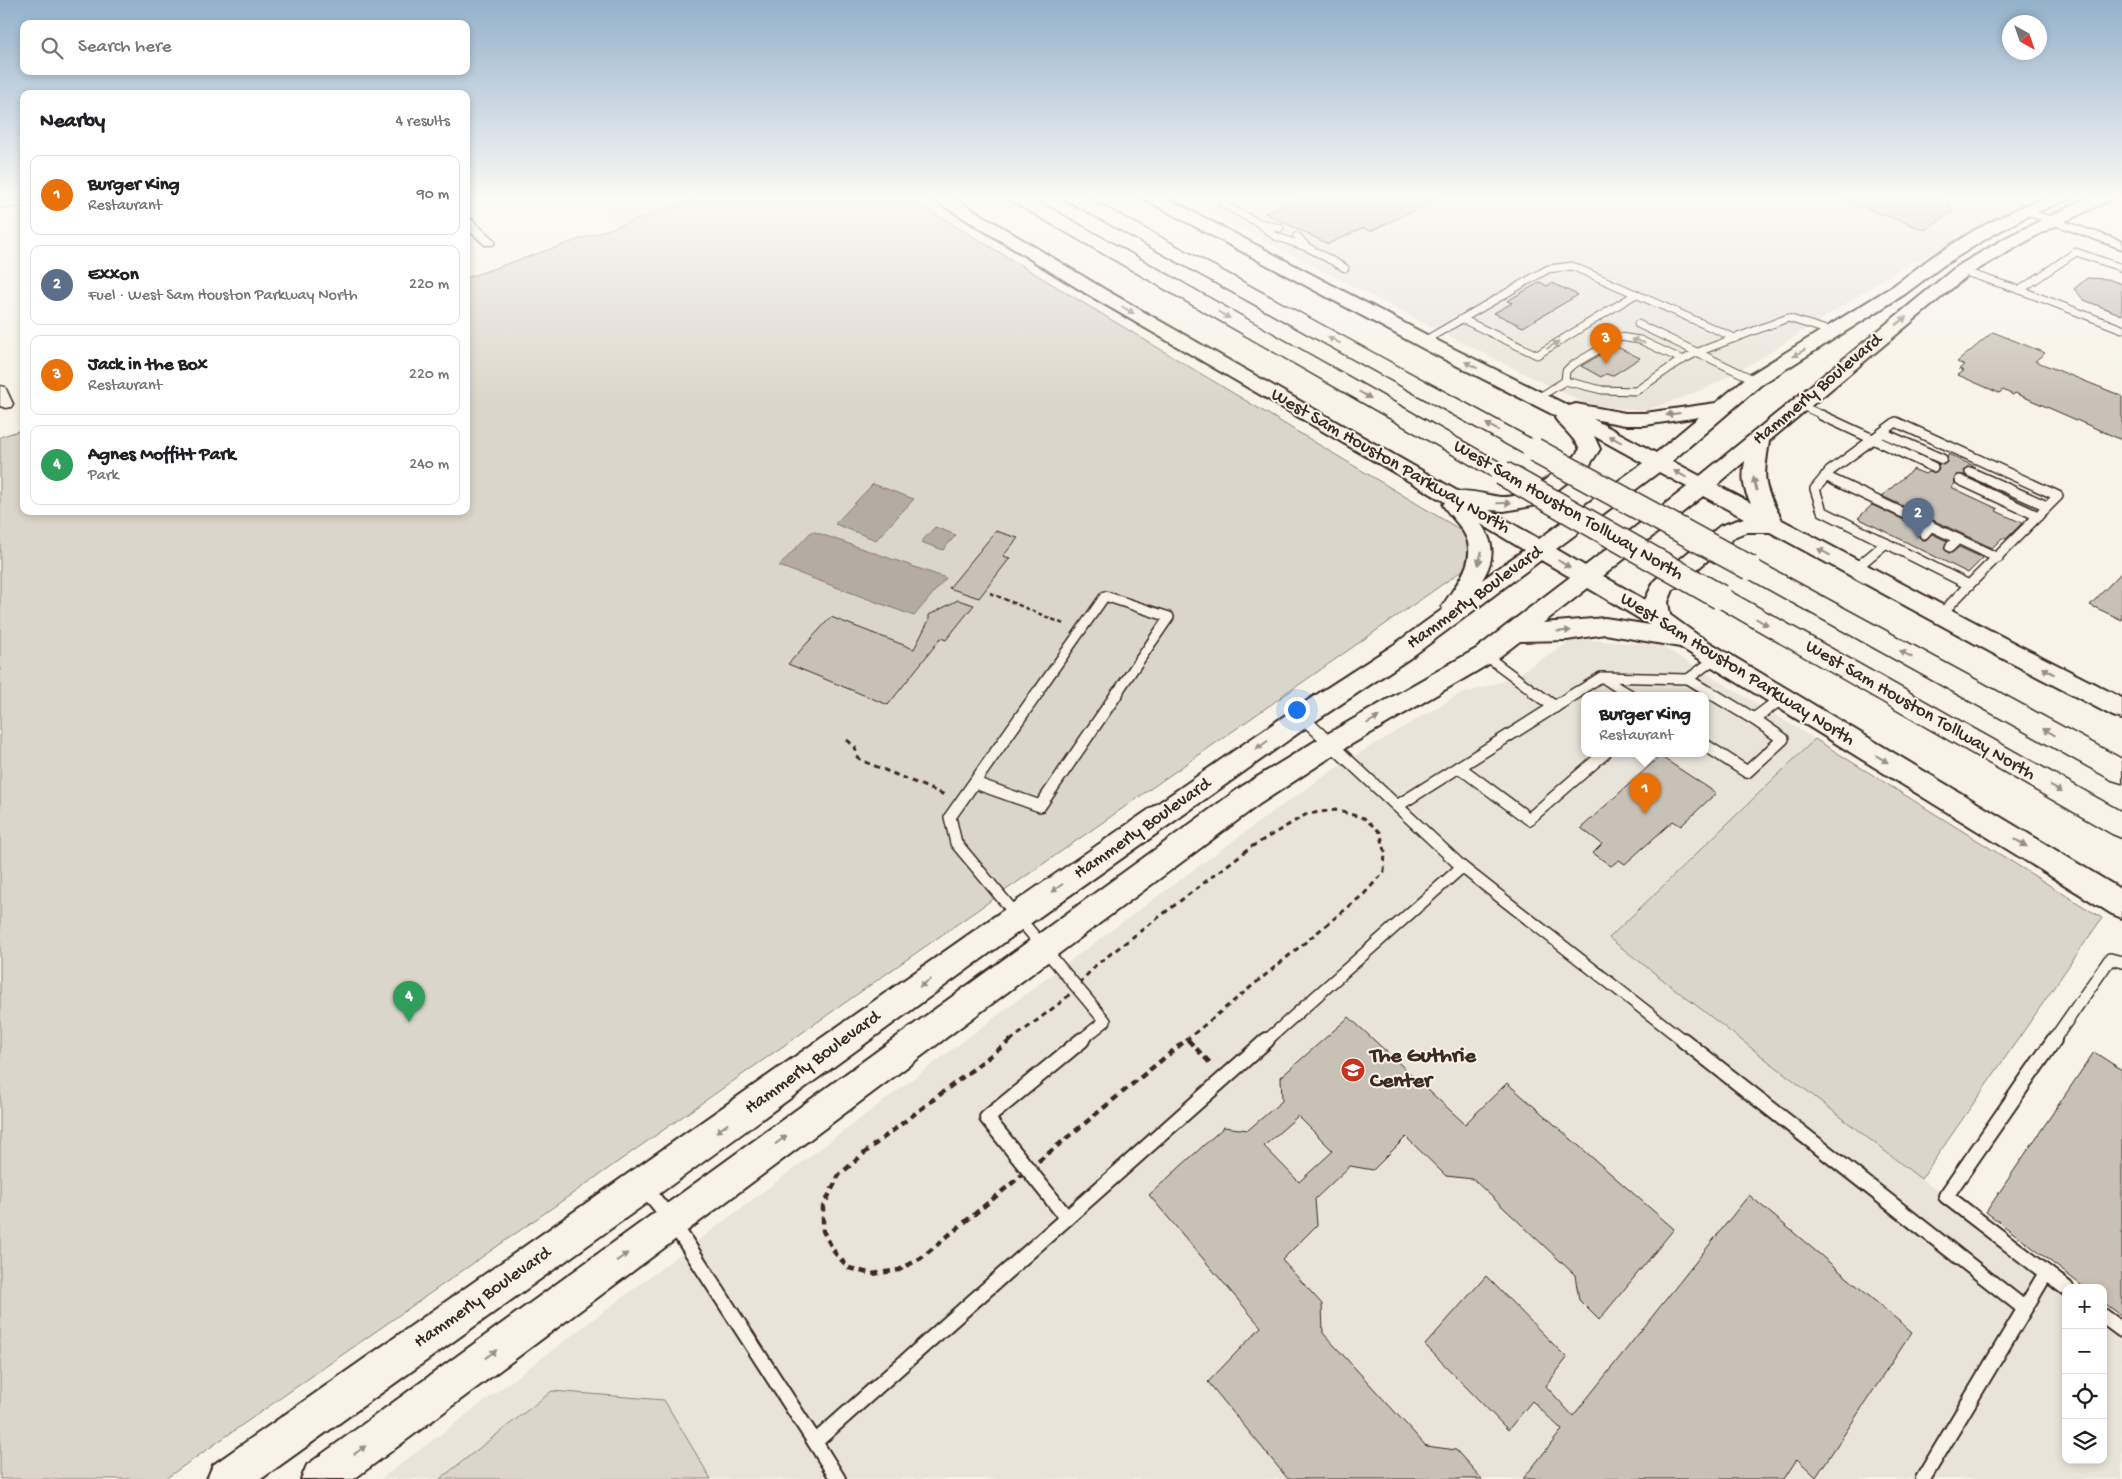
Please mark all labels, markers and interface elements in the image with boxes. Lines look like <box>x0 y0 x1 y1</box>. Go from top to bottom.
north arrow <box>2002 15 2047 60</box>
search box <box>20 20 470 75</box>
icon: search <box>38 34 66 62</box>
text: Search here <box>78 36 172 59</box>
text: Nearby <box>40 110 105 135</box>
text: 4 results <box>395 113 450 132</box>
text: Burger King <box>88 174 180 197</box>
text: 1 <box>54 186 60 205</box>
text: 90 m <box>417 186 449 205</box>
text: Restaurant <box>88 197 162 216</box>
text: Exxon <box>88 264 139 287</box>
text: 2 <box>53 276 61 295</box>
text: 220 m <box>409 276 449 295</box>
text: Fuel · West Sam Houston Parkway North <box>88 287 358 306</box>
one-way arrow <box>1122 306 1135 315</box>
one-way arrow <box>1217 310 1230 319</box>
one-way arrow <box>1894 315 1907 326</box>
pin: 3 <box>1590 323 1622 364</box>
street label: Hammerly Boulevard <box>1748 328 1889 451</box>
one-way arrow <box>1326 336 1341 344</box>
one-way arrow <box>1631 336 1646 344</box>
one-way arrow <box>1546 341 1559 350</box>
one-way arrow <box>1792 348 1805 357</box>
text: Jack in the Box <box>88 354 208 377</box>
one-way arrow <box>1463 361 1478 369</box>
text: 3 <box>53 366 61 385</box>
text: 220 m <box>409 366 449 385</box>
text: Restaurant <box>88 377 162 396</box>
street label: West Sam Houston Parkway North <box>1266 384 1514 540</box>
one-way arrow <box>1358 391 1372 399</box>
one-way arrow <box>1665 411 1681 419</box>
one-way arrow <box>1485 422 1498 431</box>
one-way arrow <box>1608 435 1622 443</box>
street label: West Sam Houston Tollway North <box>1449 436 1687 586</box>
text: Agnes Moffitt Park <box>88 444 235 467</box>
text: 4 <box>53 456 61 475</box>
text: 240 m <box>409 456 449 475</box>
text: Park <box>88 467 119 486</box>
one-way arrow <box>1673 470 1688 478</box>
one-way arrow <box>1751 477 1759 492</box>
pin: 2 <box>1902 498 1934 539</box>
one-way arrow <box>1497 499 1513 507</box>
street label: Hammerly Boulevard <box>1403 540 1549 655</box>
one-way arrow <box>1817 548 1832 556</box>
one-way arrow <box>1476 551 1484 566</box>
one-way arrow <box>1557 559 1570 568</box>
street label: West Sam Houston Parkway North <box>1615 588 1859 752</box>
one-way arrow <box>1756 617 1769 626</box>
one-way arrow <box>1556 626 1572 634</box>
street label: West Sam Houston Tollway North <box>1801 636 2039 786</box>
one-way arrow <box>1899 649 1913 658</box>
one-way arrow <box>2040 667 2055 675</box>
popup <box>1581 692 1709 757</box>
your location <box>1284 697 1310 723</box>
text: Burger King <box>1599 704 1691 727</box>
one-way arrow <box>1366 715 1379 724</box>
text: Restaurant <box>1599 727 1673 746</box>
one-way arrow <box>2041 728 2056 736</box>
one-way arrow <box>1256 740 1269 750</box>
one-way arrow <box>1875 754 1888 763</box>
street label: Hammerly Boulevard <box>1070 772 1218 885</box>
pin: 1 <box>1629 773 1661 814</box>
one-way arrow <box>2049 784 2062 793</box>
one-way arrow <box>2014 838 2027 848</box>
one-way arrow <box>1051 883 1064 893</box>
one-way arrow <box>918 978 932 988</box>
pin: 4 <box>393 981 425 1022</box>
street label: Hammerly Boulevard <box>741 1005 887 1120</box>
place label: The Guthrie Center <box>1368 1044 1476 1095</box>
school or university icon: The Guthrie Center <box>1340 1057 1366 1083</box>
one-way arrow <box>715 1123 729 1133</box>
one-way arrow <box>774 1135 787 1146</box>
street label: Hammerly Boulevard <box>410 1241 558 1354</box>
one-way arrow <box>615 1252 628 1263</box>
map controls <box>2062 1284 2107 1464</box>
button: + <box>2062 1284 2107 1329</box>
button: − <box>2062 1329 2107 1374</box>
one-way arrow <box>484 1349 498 1359</box>
button: locate <box>2062 1374 2107 1419</box>
button: layers <box>2062 1419 2107 1464</box>
one-way arrow <box>353 1445 367 1455</box>

